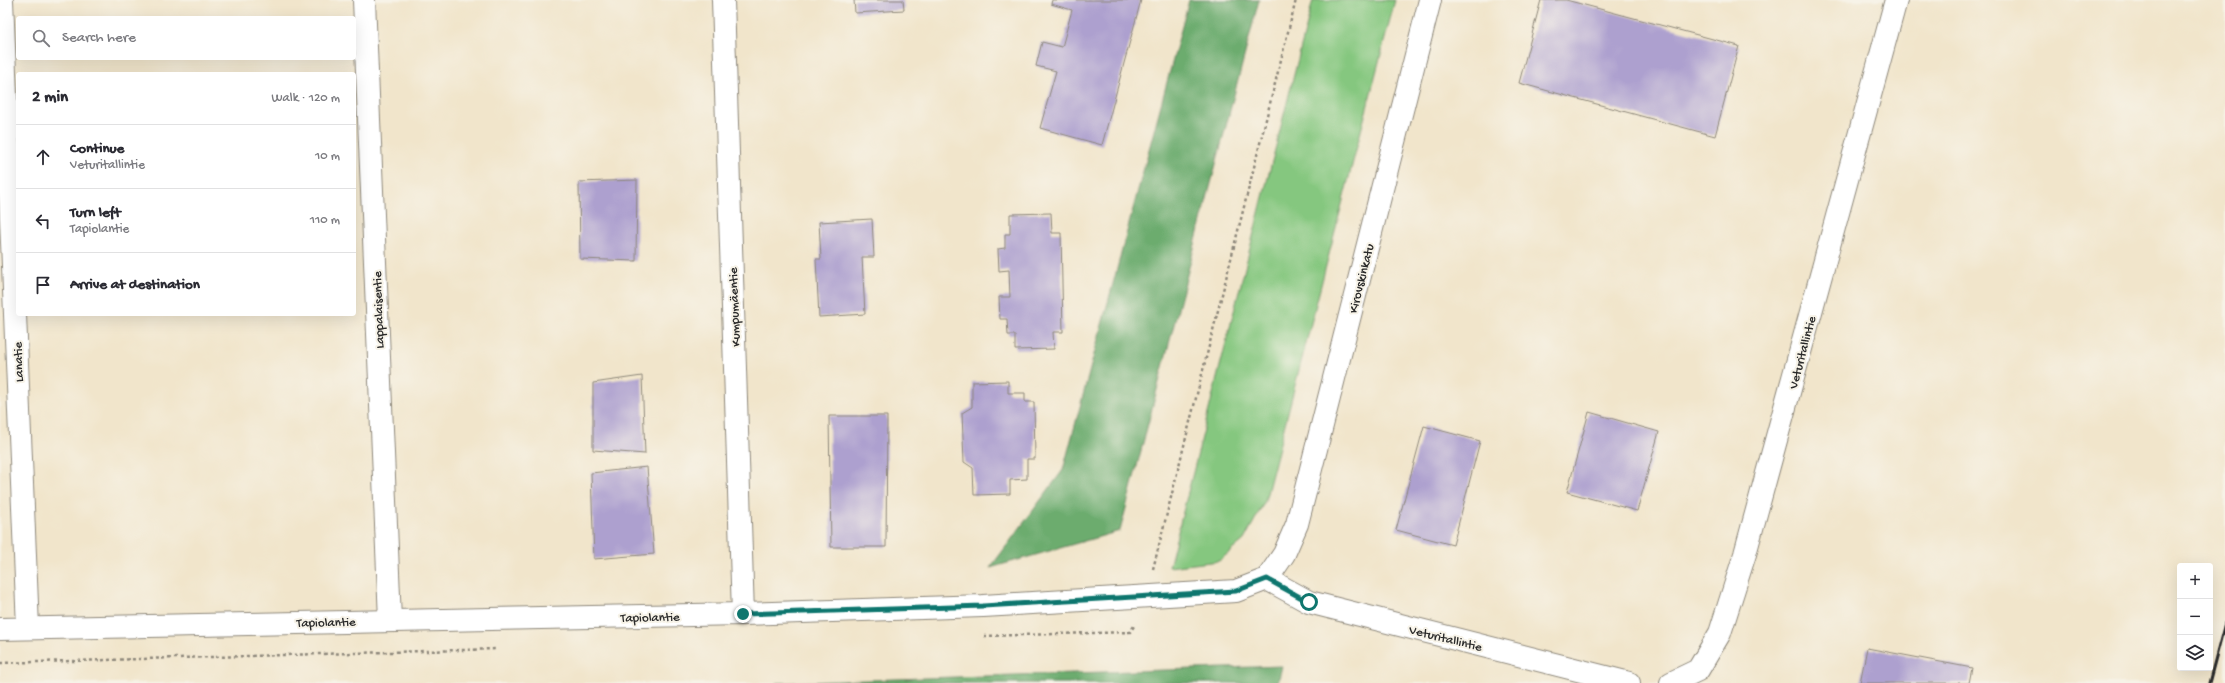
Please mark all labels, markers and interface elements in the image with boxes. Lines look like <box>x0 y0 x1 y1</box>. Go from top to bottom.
search box <box>16 16 356 60</box>
icon: search <box>30 27 52 49</box>
text: Search here <box>62 29 136 47</box>
text: 2 min <box>32 88 68 108</box>
text: Walk · 120 m <box>272 91 340 106</box>
text: Continue <box>70 140 124 158</box>
icon: ahead <box>32 146 54 168</box>
text: 10 m <box>315 149 340 164</box>
text: Veturitallintie <box>70 158 145 173</box>
text: Turn left <box>70 204 121 222</box>
icon: left <box>32 210 54 232</box>
text: 110 m <box>310 213 340 228</box>
text: Tapiolantie <box>70 222 129 237</box>
street label: Kirovskinkatu <box>1347 242 1378 315</box>
street label: Kumpumäentie <box>727 267 744 347</box>
street label: Lappalaisentie <box>371 271 388 349</box>
icon: arrive <box>32 274 54 296</box>
text: Arrive at destination <box>70 276 200 294</box>
street label: Veturitallintie <box>1786 314 1820 392</box>
street label: Lanatie <box>11 341 28 382</box>
map controls <box>2177 563 2213 671</box>
button: + <box>2177 563 2213 599</box>
route start <box>1300 593 1318 611</box>
button: − <box>2177 599 2213 635</box>
route end <box>734 605 752 623</box>
street label: Tapiolantie <box>619 610 680 627</box>
street label: Tapiolantie <box>295 615 356 632</box>
street label: Veturitallintie <box>1406 623 1484 656</box>
button: layers <box>2177 635 2213 671</box>

